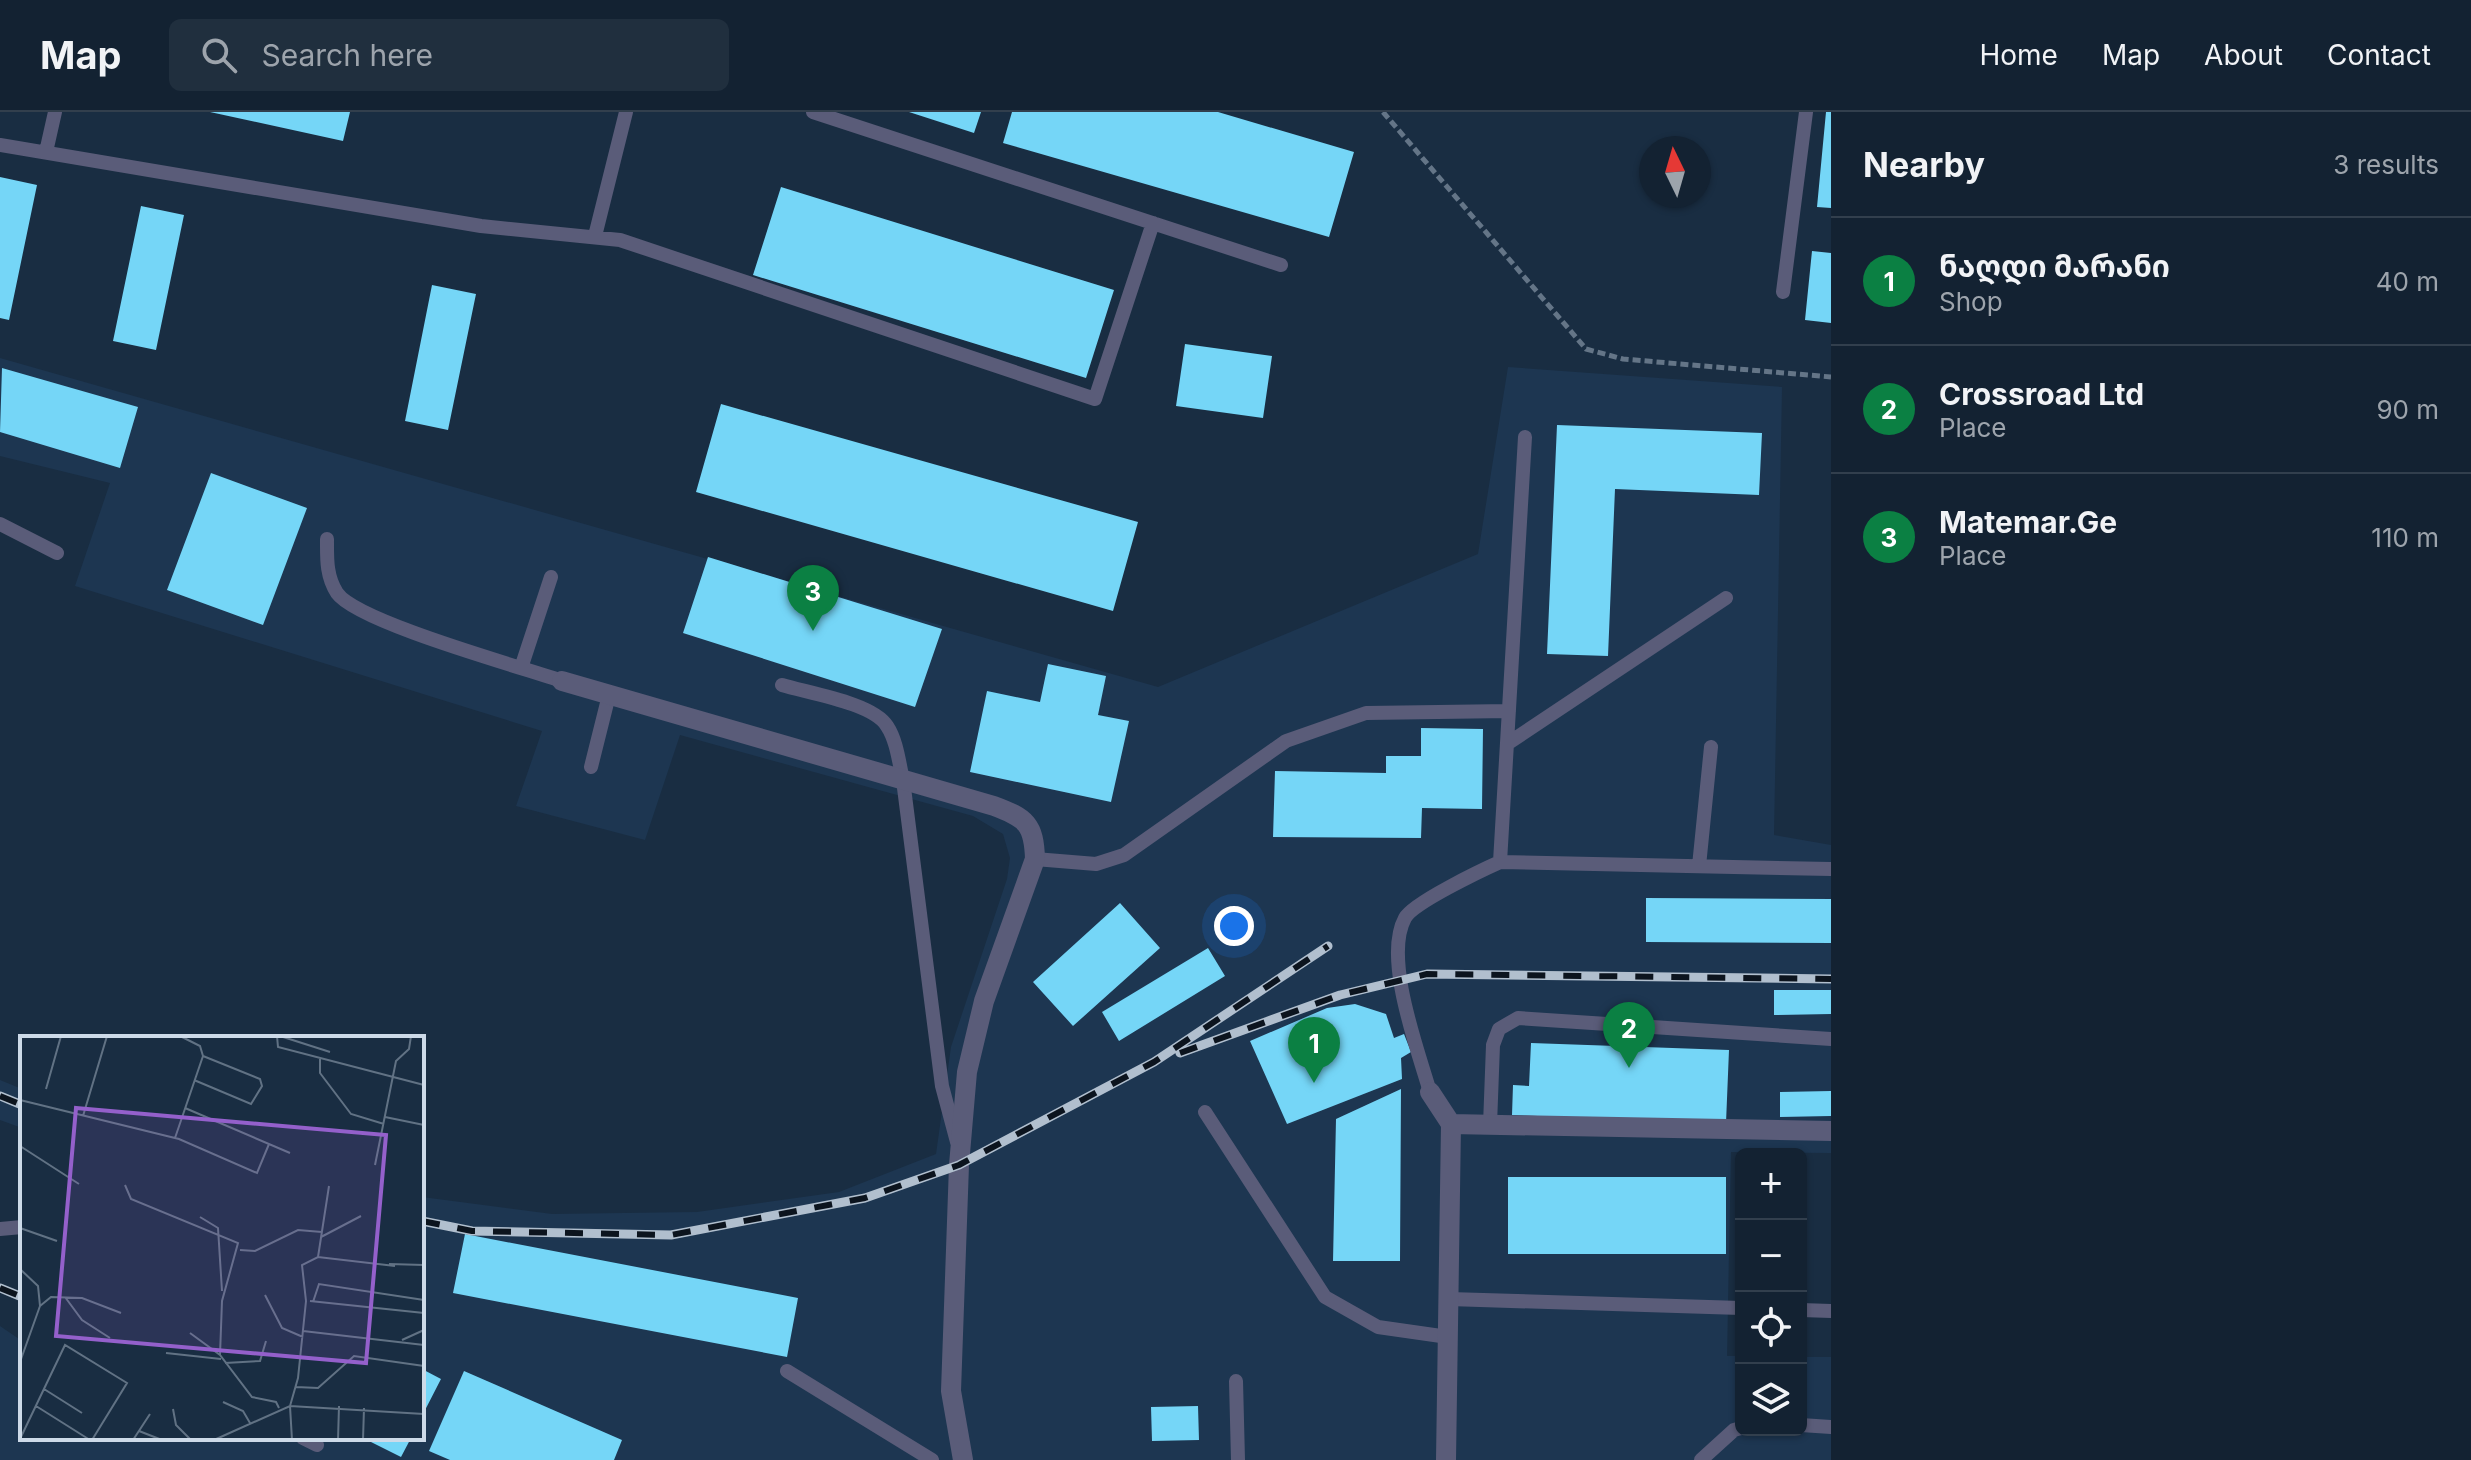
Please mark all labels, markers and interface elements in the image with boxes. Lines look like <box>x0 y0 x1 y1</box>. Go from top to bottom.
search box <box>169 19 729 91</box>
text: Map <box>40 32 121 78</box>
icon: search <box>197 33 241 77</box>
text: Search here <box>261 37 433 73</box>
text: Home <box>1979 38 2058 72</box>
text: Map <box>2102 38 2160 72</box>
text: About <box>2204 38 2283 72</box>
text: Contact <box>2327 38 2431 72</box>
north arrow <box>1639 136 1711 208</box>
text: Nearby <box>1863 144 1985 185</box>
text: 3 results <box>2333 149 2439 180</box>
text: ნაღდი მარანი <box>1939 248 2170 284</box>
text: 1 <box>1883 266 1895 297</box>
text: 40 m <box>2376 266 2439 297</box>
text: Shop <box>1939 286 2003 317</box>
text: Crossroad Ltd <box>1939 376 2144 412</box>
text: 2 <box>1881 394 1897 425</box>
text: 90 m <box>2376 394 2439 425</box>
text: Place <box>1939 412 2007 443</box>
text: Matemar.Ge <box>1939 504 2117 540</box>
text: 3 <box>1881 522 1897 553</box>
text: 110 m <box>2371 522 2439 553</box>
text: Place <box>1939 540 2007 571</box>
pin: 3 <box>787 565 839 631</box>
your location <box>1214 906 1254 946</box>
pin: 2 <box>1603 1002 1655 1068</box>
pin: 1 <box>1288 1017 1340 1083</box>
inset map <box>20 1036 424 1440</box>
map controls <box>1735 1148 1807 1436</box>
button: + <box>1735 1148 1807 1220</box>
button: − <box>1735 1220 1807 1292</box>
button: locate <box>1735 1292 1807 1364</box>
button: layers <box>1735 1364 1807 1436</box>

